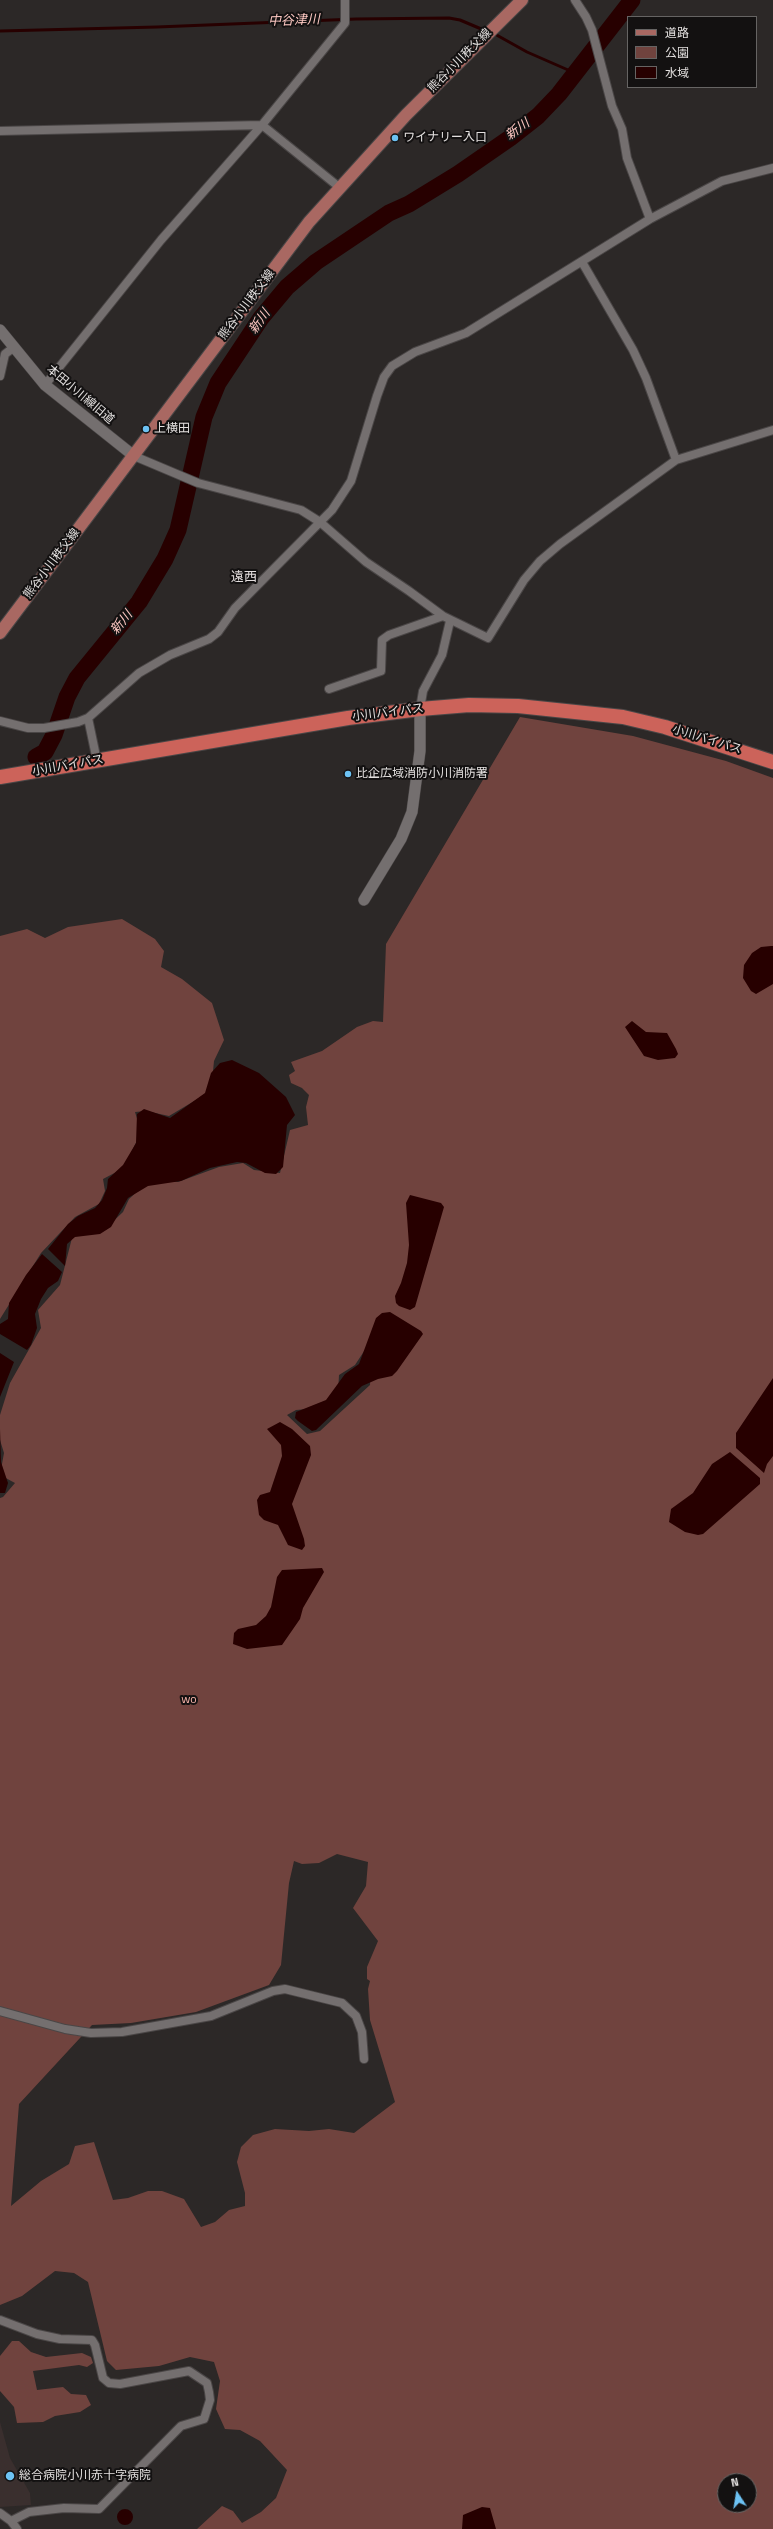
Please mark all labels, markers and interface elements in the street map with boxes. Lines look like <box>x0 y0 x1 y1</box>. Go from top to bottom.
water label: 中谷津川 <box>268 12 320 30</box>
legend <box>627 16 757 88</box>
text: 道路 <box>665 23 689 42</box>
street label: 熊谷小川秩父線 <box>425 26 495 96</box>
text: 公園 <box>665 43 689 62</box>
text: 水域 <box>665 63 689 82</box>
water label: 新川 <box>503 116 533 144</box>
place label: ワイナリー入口 <box>403 131 487 145</box>
marker: ワイナリー入口 <box>390 133 400 143</box>
street label: 熊谷小川秩父線 <box>216 267 278 343</box>
water label: 新川 <box>246 307 274 337</box>
street label: 本田小川線旧道 <box>43 362 117 428</box>
place label: 上横田 <box>154 422 190 436</box>
marker: 上横田 <box>141 424 151 434</box>
street label: 熊谷小川秩父線 <box>21 526 83 602</box>
district label: 遠西 <box>231 570 257 586</box>
water label: 新川 <box>108 608 136 638</box>
street label: 小川バイパス <box>351 701 425 725</box>
street label: 小川バイパス <box>670 723 744 757</box>
street label: 小川バイパス <box>31 753 105 779</box>
place label: 比企広域消防小川消防署 <box>356 767 488 781</box>
marker: 比企広域消防小川消防署 <box>343 769 353 779</box>
park label: wo <box>181 1693 197 1707</box>
place label: 総合病院小川赤十字病院 <box>19 2469 151 2483</box>
marker: 総合病院小川赤十字病院 <box>4 2470 16 2482</box>
north arrow <box>717 2473 757 2513</box>
text: N <box>729 2474 740 2491</box>

